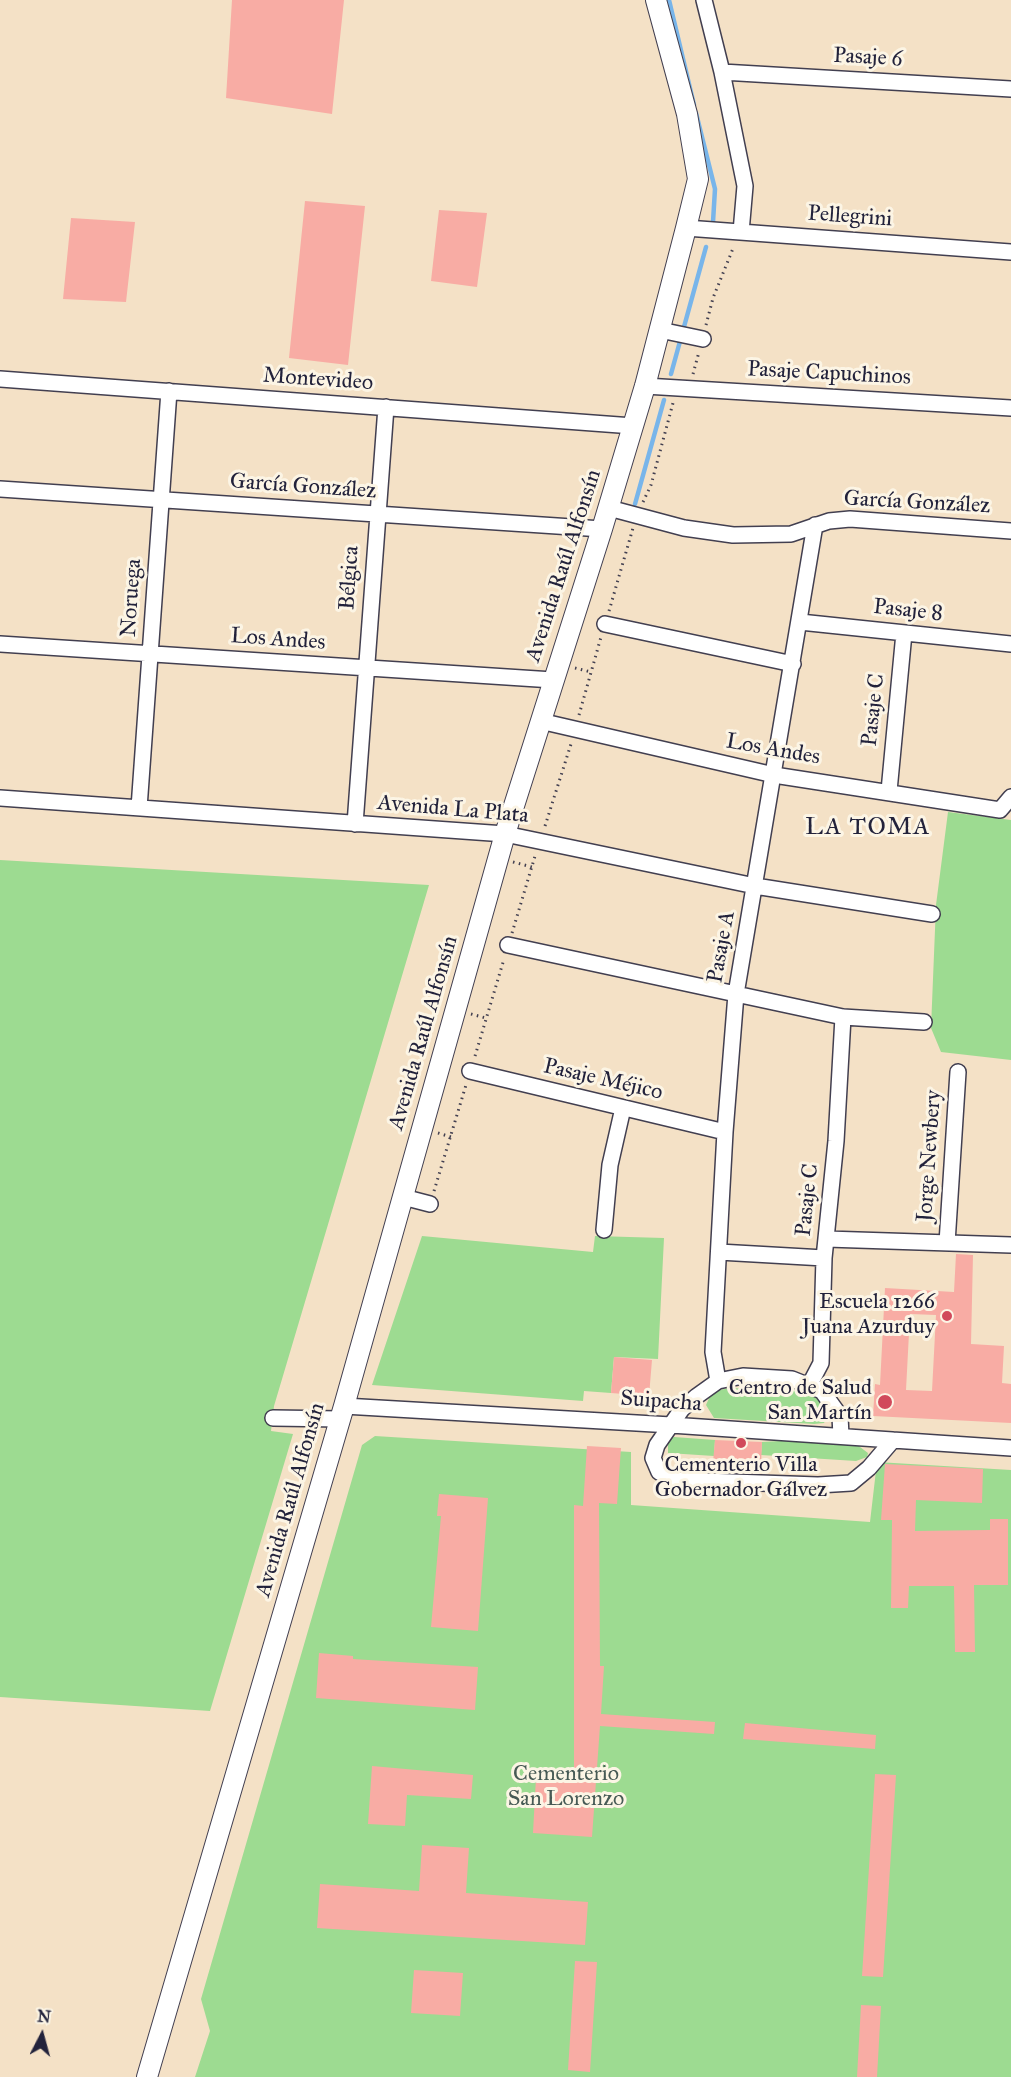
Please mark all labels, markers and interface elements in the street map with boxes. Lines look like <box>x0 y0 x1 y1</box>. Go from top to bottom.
street label: Pasaje 6 <box>833 43 903 73</box>
street label: Pellegrini <box>807 201 893 233</box>
street label: Pasaje Capuchinos <box>747 357 911 391</box>
street label: Montevideo <box>262 363 374 397</box>
street label: Avenida Raúl Alfonsín <box>520 467 608 665</box>
street label: García González <box>229 469 377 505</box>
street label: García González <box>843 486 991 520</box>
street label: Bélgica <box>335 545 365 611</box>
street label: Noruega <box>116 558 148 638</box>
street label: Pasaje 8 <box>872 594 944 628</box>
street label: Los Andes <box>230 624 326 656</box>
street label: Pasaje C <box>857 672 891 748</box>
street label: Los Andes <box>724 729 822 771</box>
street label: Avenida La Plata <box>376 790 530 830</box>
district label: LA TOMA <box>805 814 931 842</box>
street label: Pasaje A <box>703 909 741 985</box>
street label: Avenida Raúl Alfonsín <box>384 933 464 1133</box>
street label: Pasaje Méjico <box>541 1053 665 1107</box>
street label: Jorge Newbery <box>912 1089 948 1223</box>
street label: Pasaje C <box>791 1162 825 1238</box>
place label: Escuela 1266 Juana Azurduy <box>802 1290 935 1342</box>
marker: Escuela 1266 Juana Azurduy <box>940 1309 954 1323</box>
place label: Centro de Salud San Martín <box>729 1376 872 1428</box>
street label: Suipacha <box>619 1386 703 1418</box>
marker: Centro de Salud San Martín <box>876 1393 894 1411</box>
street label: Avenida Raúl Alfonsín <box>251 1400 331 1600</box>
marker: Cementerio Villa Gobernador Gálvez <box>734 1436 748 1450</box>
place label: Cementerio Villa Gobernador Gálvez <box>655 1453 827 1504</box>
park label: Cementerio San Lorenzo <box>508 1762 624 1814</box>
north arrow <box>12 2005 72 2065</box>
text: N <box>36 2006 52 2027</box>

